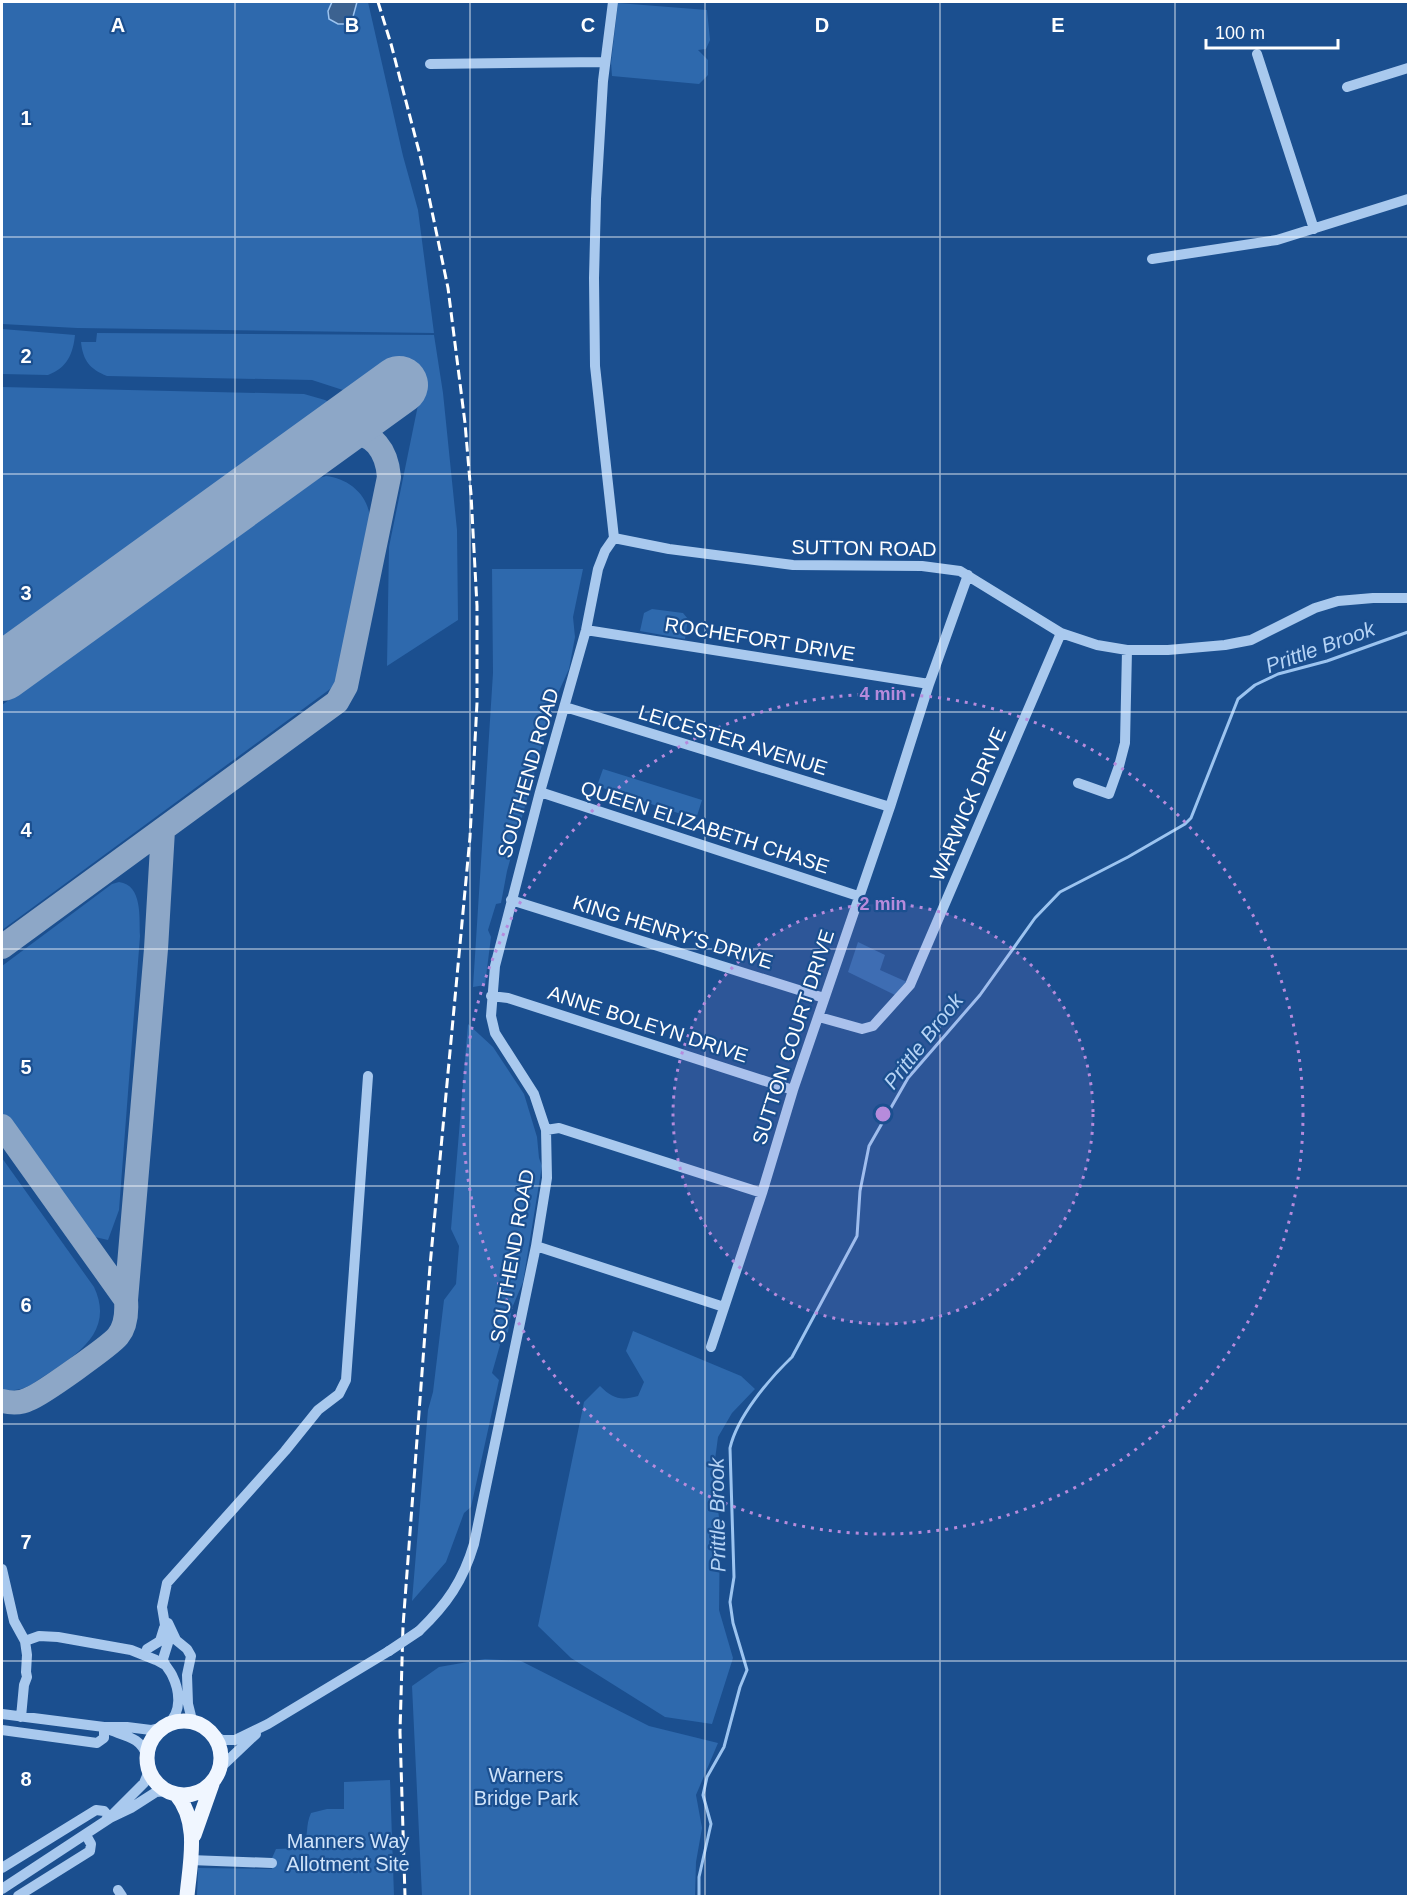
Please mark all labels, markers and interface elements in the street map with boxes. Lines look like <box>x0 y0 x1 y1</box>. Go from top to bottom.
scale bar <box>1206 12 1338 50</box>
text: A <box>111 14 125 36</box>
text: B <box>345 14 359 36</box>
text: C <box>581 14 595 36</box>
text: D <box>815 14 829 36</box>
text: E <box>1051 14 1065 36</box>
text: 100 m <box>1215 23 1265 43</box>
text: 1 <box>20 107 32 129</box>
text: 2 <box>20 345 32 367</box>
street label: SUTTON ROAD <box>791 536 937 560</box>
text: 3 <box>20 582 32 604</box>
street label: ROCHEFORT DRIVE <box>663 613 857 665</box>
water label: Prittle Brook <box>1262 616 1379 677</box>
text: 4 min <box>859 684 907 704</box>
street label: SOUTHEND ROAD <box>493 686 563 860</box>
street label: LEICESTER AVENUE <box>636 701 830 779</box>
street label: WARWICK DRIVE <box>926 724 1010 884</box>
street label: QUEEN ELIZABETH CHASE <box>578 776 832 878</box>
text: 4 <box>20 819 32 841</box>
street label: KING HENRY'S DRIVE <box>570 891 776 973</box>
text: 2 min <box>859 894 907 914</box>
street label: SUTTON COURT DRIVE <box>748 927 838 1147</box>
street label: ANNE BOLEYN DRIVE <box>545 981 751 1067</box>
water label: Prittle Brook <box>879 988 968 1093</box>
text: 5 <box>20 1056 32 1078</box>
centre of rings <box>873 1104 893 1124</box>
street label: SOUTHEND ROAD <box>486 1168 538 1344</box>
text: 6 <box>20 1294 32 1316</box>
water label: Prittle Brook <box>704 1456 729 1572</box>
text: 7 <box>20 1531 32 1553</box>
park label: Warners Bridge Park <box>474 1764 579 1809</box>
text: 8 <box>20 1768 32 1790</box>
park label: Manners Way Allotment Site <box>286 1830 410 1875</box>

